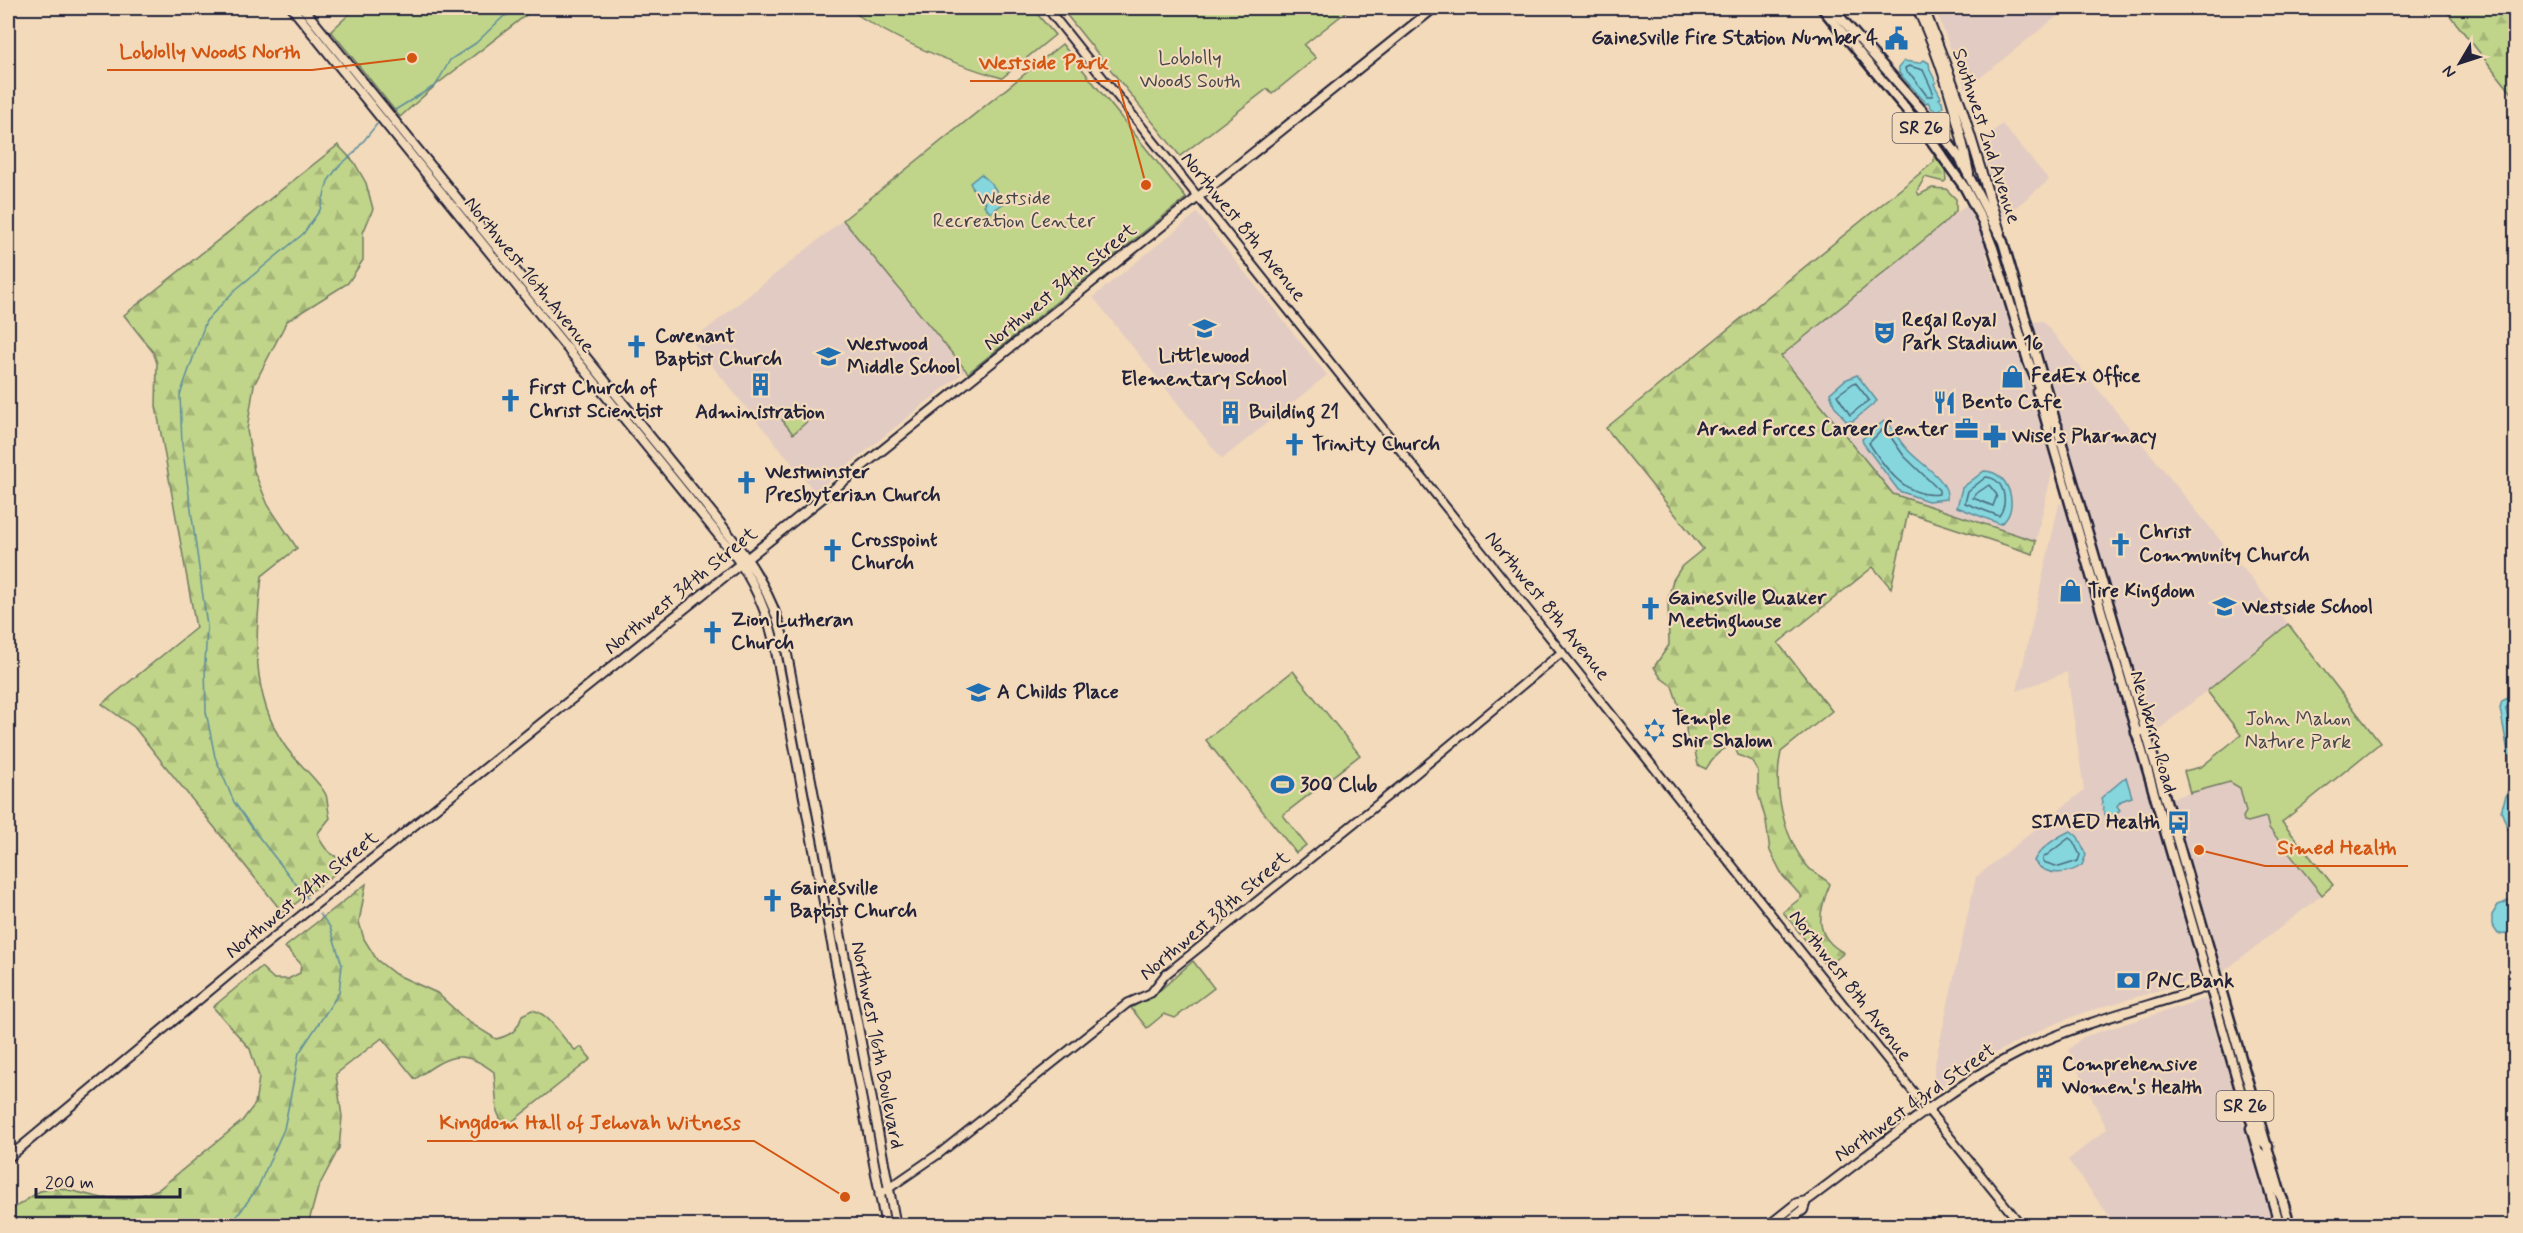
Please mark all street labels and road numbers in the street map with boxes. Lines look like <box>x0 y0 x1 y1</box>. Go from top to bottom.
street label: Southwest 2nd Avenue <box>1945 45 2027 227</box>
road number: SR 26 <box>1892 113 1950 143</box>
street label: Northwest 8th Avenue <box>1174 146 1312 308</box>
street label: Northwest 16th Avenue <box>457 191 601 359</box>
street label: Northwest 34th Street <box>978 217 1143 357</box>
street label: Northwest 34th Street <box>599 521 764 661</box>
street label: Northwest 8th Avenue <box>1478 525 1616 687</box>
street label: Newberry Road <box>2123 668 2183 796</box>
street label: Northwest 34th Street <box>220 825 385 965</box>
street label: Northwest 38th Street <box>1134 845 1296 987</box>
street label: Northwest 8th Avenue <box>1782 905 1918 1068</box>
street label: Northwest 16th Boulevard <box>844 939 910 1151</box>
street label: Northwest 43rd Street <box>1829 1037 2001 1169</box>
road number: SR 26 <box>2216 1091 2274 1121</box>

